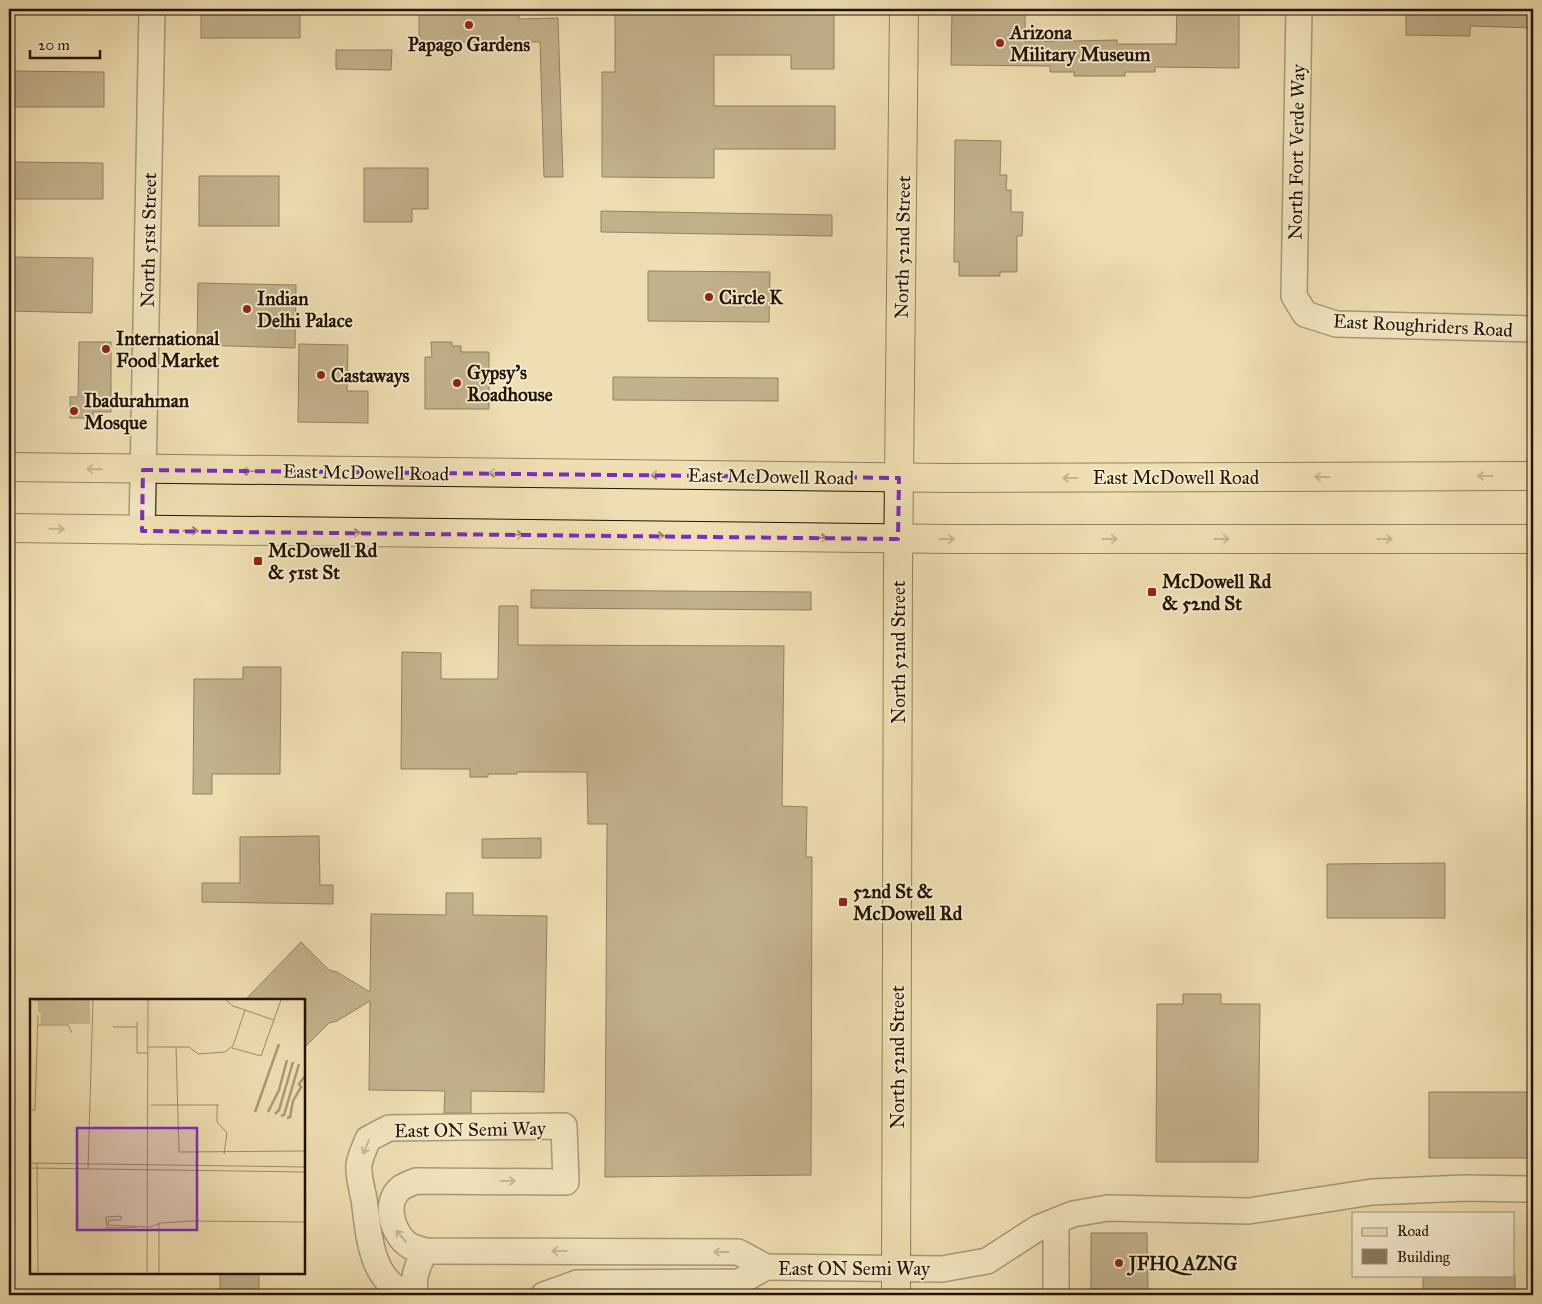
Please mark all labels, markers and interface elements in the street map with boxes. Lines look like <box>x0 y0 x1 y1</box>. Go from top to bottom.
marker: Papago Gardens <box>463 19 475 31</box>
place label: Arizona Military Museum <box>1008 21 1150 67</box>
scale bar <box>30 28 100 60</box>
place label: Papago Gardens <box>408 33 530 57</box>
text: 20 m <box>38 36 70 54</box>
marker: Arizona Military Museum <box>994 37 1006 49</box>
street label: North Fort Verde Way <box>1283 63 1310 240</box>
street label: North 51st Street <box>136 172 161 308</box>
street label: North 52nd Street <box>890 175 915 319</box>
place label: Circle K <box>719 286 784 309</box>
place label: Indian Delhi Palace <box>257 287 353 332</box>
marker: Circle K <box>703 291 715 303</box>
marker: Indian Delhi Palace <box>241 303 253 315</box>
street label: East Roughriders Road <box>1332 309 1514 343</box>
place label: International Food Market <box>116 327 220 372</box>
marker: International Food Market <box>100 343 112 355</box>
place label: Gypsy's Roadhouse <box>467 361 553 406</box>
place label: Castaways <box>331 364 410 388</box>
marker: Castaways <box>315 369 327 381</box>
marker: Gypsy's Roadhouse <box>451 377 463 389</box>
place label: Ibadurahman Mosque <box>84 389 190 435</box>
marker: Ibadurahman Mosque <box>68 405 80 417</box>
street label: East McDowell Road <box>283 460 450 485</box>
one-way arrow <box>87 464 103 474</box>
street label: East McDowell Road <box>688 464 855 489</box>
one-way arrow <box>241 466 257 476</box>
street label: East McDowell Road <box>1093 466 1260 489</box>
one-way arrow <box>488 469 504 478</box>
one-way arrow <box>650 470 666 480</box>
one-way arrow <box>1477 471 1493 481</box>
one-way arrow <box>1314 472 1330 482</box>
one-way arrow <box>1063 473 1079 483</box>
one-way arrow <box>49 524 65 534</box>
one-way arrow <box>182 526 198 536</box>
one-way arrow <box>344 528 361 538</box>
one-way arrow <box>507 530 523 539</box>
one-way arrow <box>648 531 665 541</box>
one-way arrow <box>811 533 827 543</box>
one-way arrow <box>938 534 955 544</box>
one-way arrow <box>1101 534 1117 544</box>
one-way arrow <box>1214 534 1230 544</box>
one-way arrow <box>1376 534 1392 544</box>
place label: McDowell Rd & 51st St <box>268 539 378 584</box>
marker: McDowell Rd & 51st St <box>252 555 264 567</box>
place label: McDowell Rd & 52nd St <box>1162 570 1272 615</box>
street label: North 52nd Street <box>887 580 910 724</box>
marker: McDowell Rd & 52nd St <box>1146 586 1158 598</box>
place label: 52nd St & McDowell Rd <box>853 880 963 925</box>
marker: 52nd St & McDowell Rd <box>837 896 849 908</box>
street label: North 52nd Street <box>886 985 909 1129</box>
inset map <box>30 999 305 1274</box>
street label: East ON Semi Way <box>394 1117 547 1142</box>
one-way arrow <box>361 1139 370 1154</box>
one-way arrow <box>499 1176 515 1186</box>
legend <box>1352 1212 1514 1276</box>
text: Road <box>1397 1222 1429 1240</box>
one-way arrow <box>396 1230 407 1243</box>
one-way arrow <box>551 1246 567 1256</box>
one-way arrow <box>713 1247 730 1257</box>
text: Building <box>1397 1248 1451 1266</box>
place label: JFHQ AZNG <box>1126 1252 1237 1276</box>
street label: East ON Semi Way <box>778 1257 931 1280</box>
marker: JFHQ AZNG <box>1113 1257 1125 1269</box>

